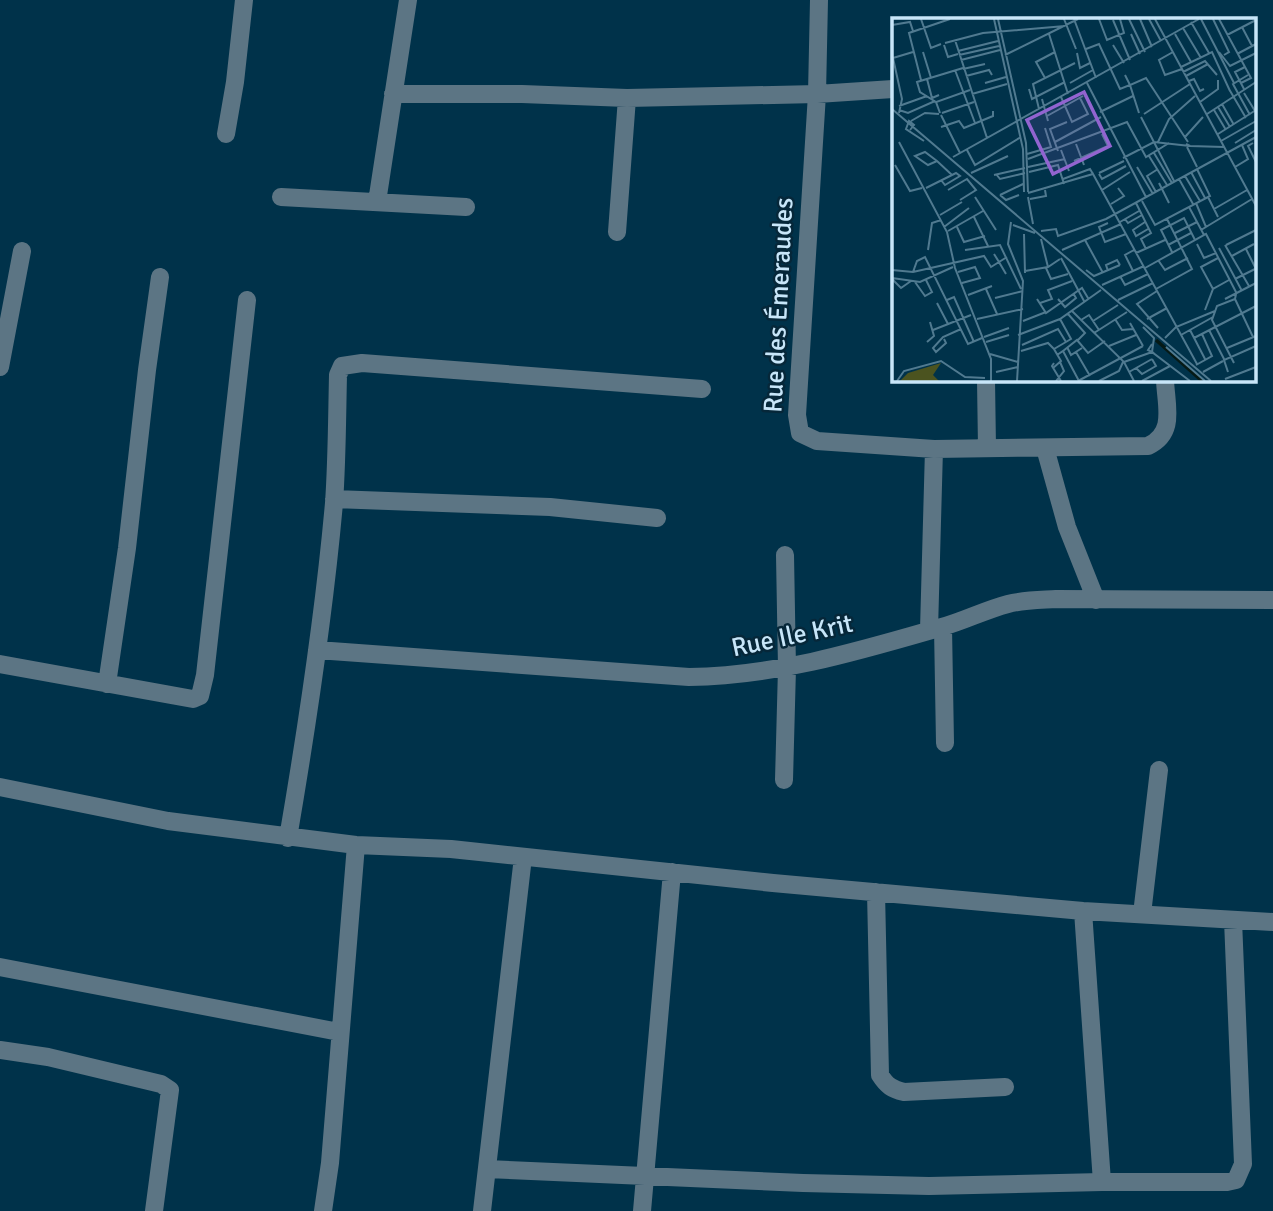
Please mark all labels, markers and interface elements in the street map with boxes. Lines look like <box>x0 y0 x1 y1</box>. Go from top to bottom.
inset map <box>892 18 1256 382</box>
street label: Rue des Émeraudes <box>757 197 801 413</box>
street label: Rue Ile Krit <box>729 608 856 664</box>

